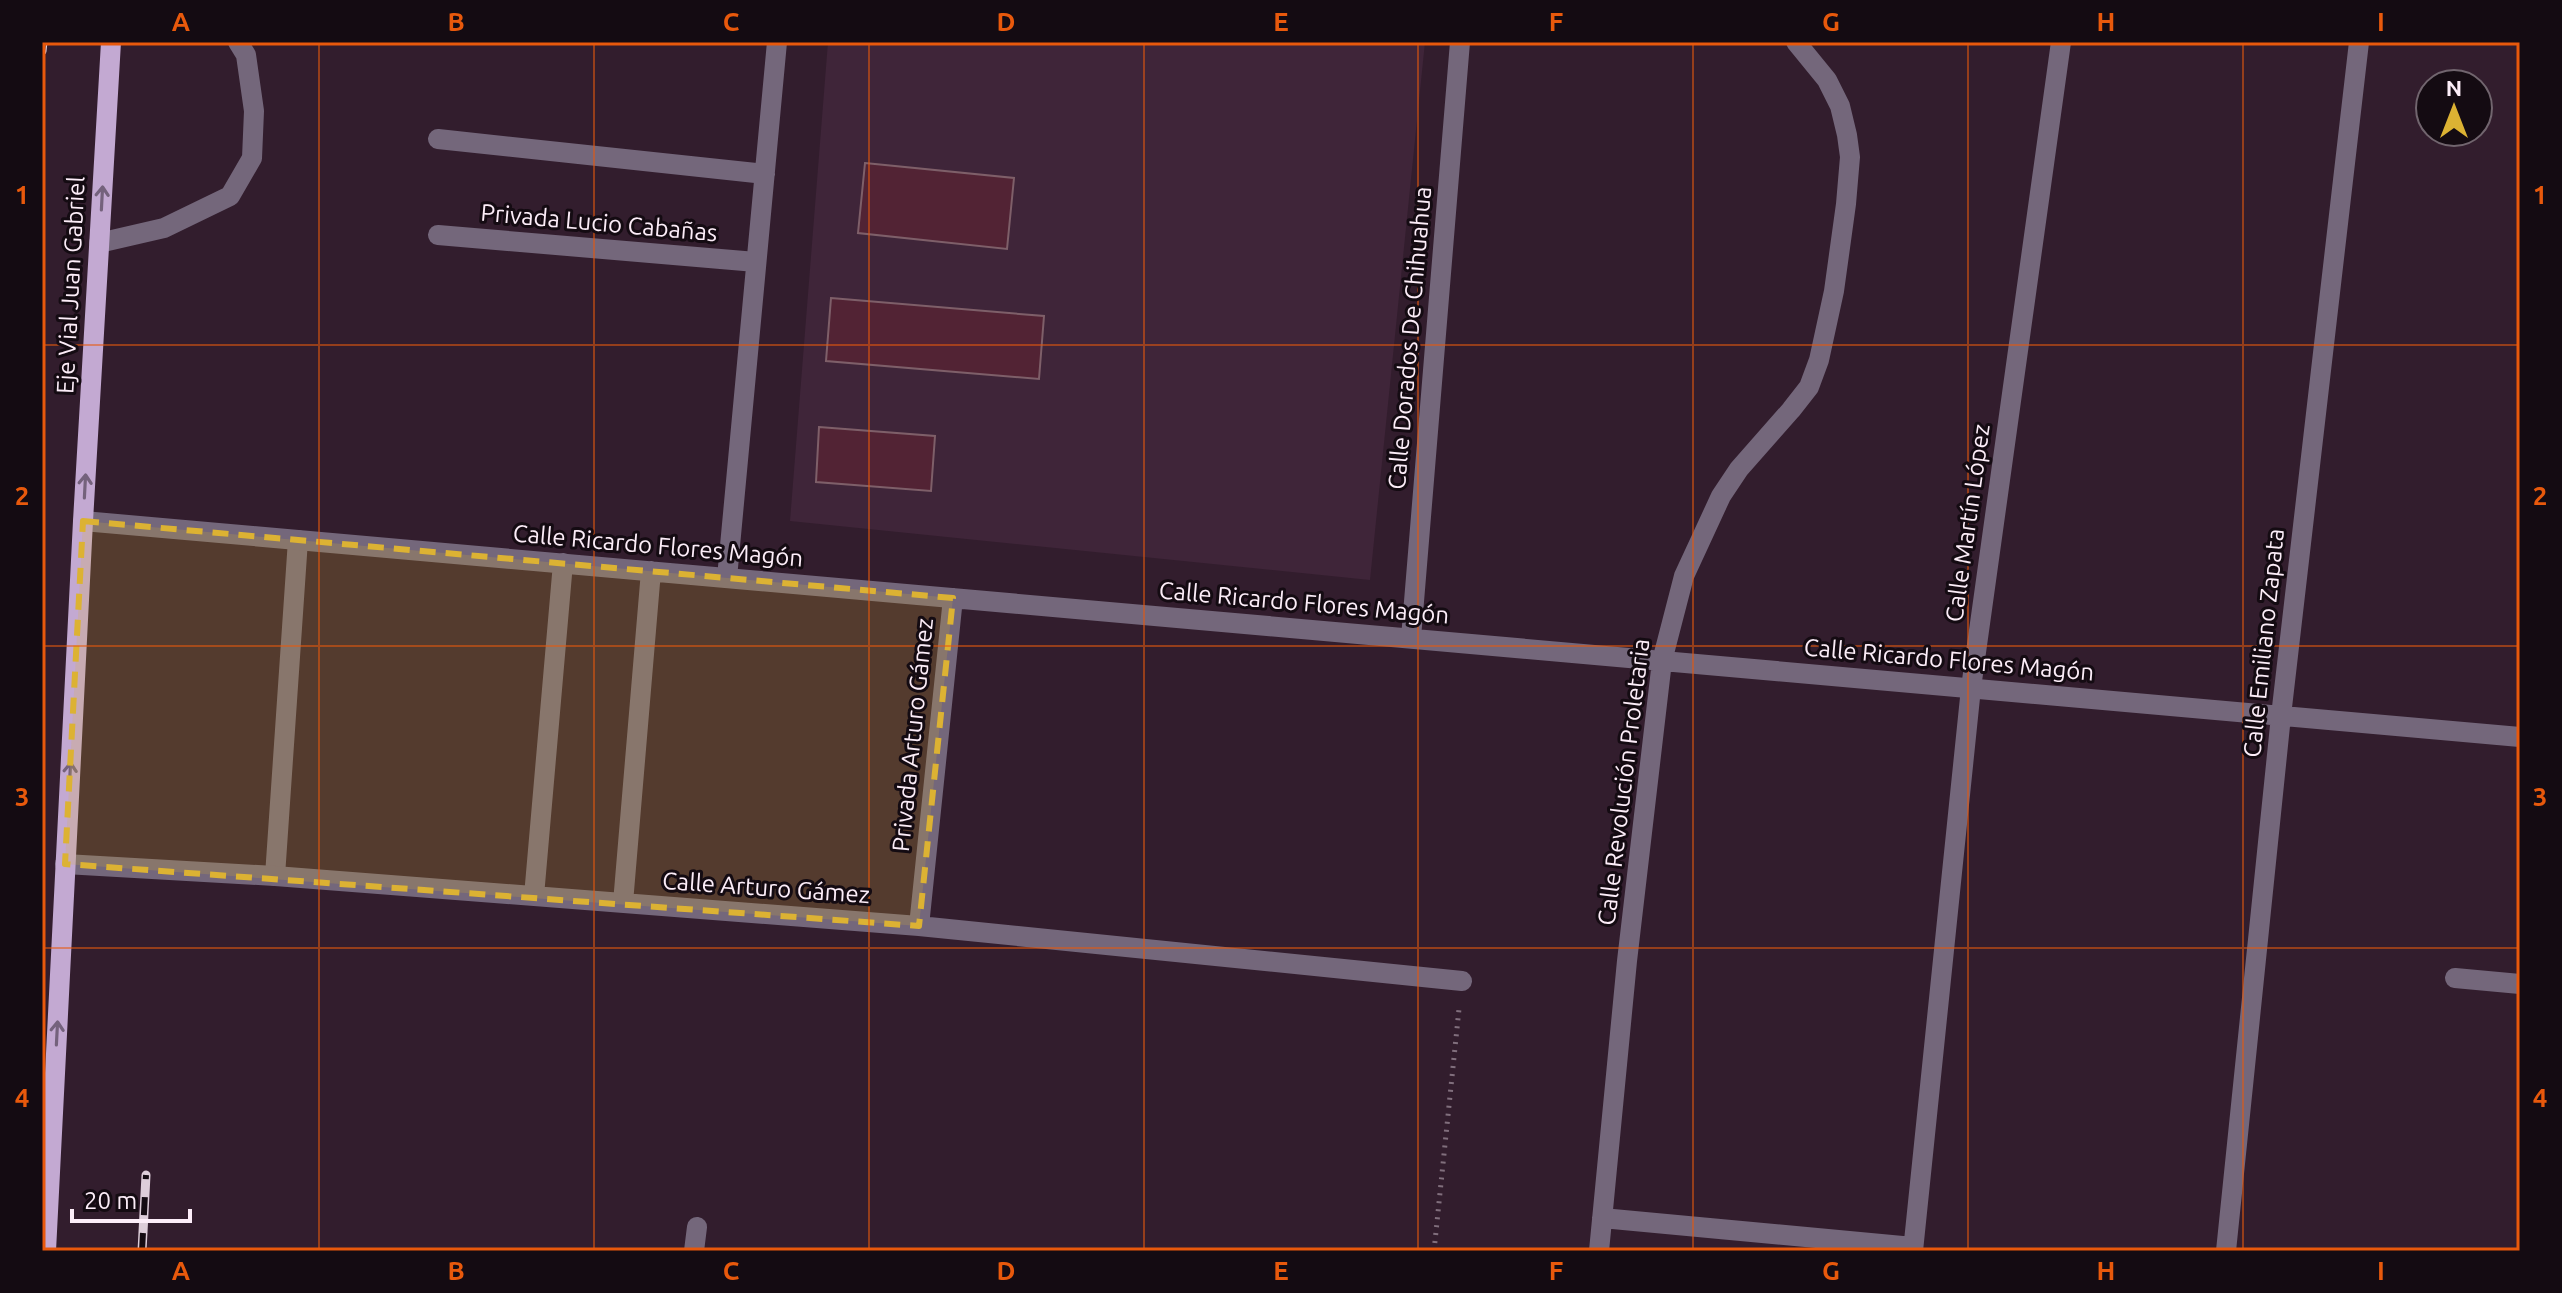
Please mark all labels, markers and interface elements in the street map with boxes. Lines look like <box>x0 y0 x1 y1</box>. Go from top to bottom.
text: A <box>172 7 191 36</box>
text: B <box>447 7 465 36</box>
text: C <box>723 7 740 36</box>
text: D <box>997 7 1015 36</box>
text: E <box>1273 7 1289 36</box>
text: F <box>1549 7 1563 36</box>
text: G <box>1822 7 1840 36</box>
text: H <box>2097 7 2115 36</box>
text: I <box>2377 7 2385 36</box>
north arrow <box>2414 68 2494 148</box>
text: N <box>2446 75 2462 100</box>
street label: Eje Vial Juan Gabriel <box>51 176 90 394</box>
text: 1 <box>15 180 29 209</box>
text: 1 <box>2533 180 2547 209</box>
street label: Calle Dorados De Chihuahua <box>1383 185 1436 491</box>
one-way arrow <box>95 186 110 212</box>
street label: Privada Lucio Cabañas <box>480 199 719 246</box>
street label: Calle Martín López <box>1940 422 1995 624</box>
one-way arrow <box>78 473 93 500</box>
text: 2 <box>15 481 29 510</box>
text: 2 <box>2533 481 2547 510</box>
street label: Calle Ricardo Flores Magón <box>512 519 804 572</box>
street label: Calle Emiliano Zapata <box>2238 527 2289 759</box>
street label: Calle Ricardo Flores Magón <box>1158 576 1450 629</box>
street label: Privada Arturo Gámez <box>887 617 938 853</box>
street label: Calle Ricardo Flores Magón <box>1803 633 2095 686</box>
street label: Calle Revolución Proletaria <box>1593 637 1654 927</box>
one-way arrow <box>63 761 78 788</box>
text: 3 <box>15 782 29 811</box>
text: 3 <box>2533 782 2547 811</box>
street label: Calle Arturo Gámez <box>661 867 871 908</box>
one-way arrow <box>50 1020 65 1047</box>
text: 4 <box>15 1083 29 1112</box>
text: 4 <box>2533 1083 2547 1112</box>
scale bar <box>72 1173 190 1223</box>
text: 20 m <box>84 1187 137 1214</box>
text: A <box>172 1256 191 1285</box>
text: B <box>447 1256 465 1285</box>
text: C <box>723 1256 740 1285</box>
text: D <box>997 1256 1015 1285</box>
text: E <box>1273 1256 1289 1285</box>
text: F <box>1549 1256 1563 1285</box>
text: G <box>1822 1256 1840 1285</box>
text: H <box>2097 1256 2115 1285</box>
text: I <box>2377 1256 2385 1285</box>

